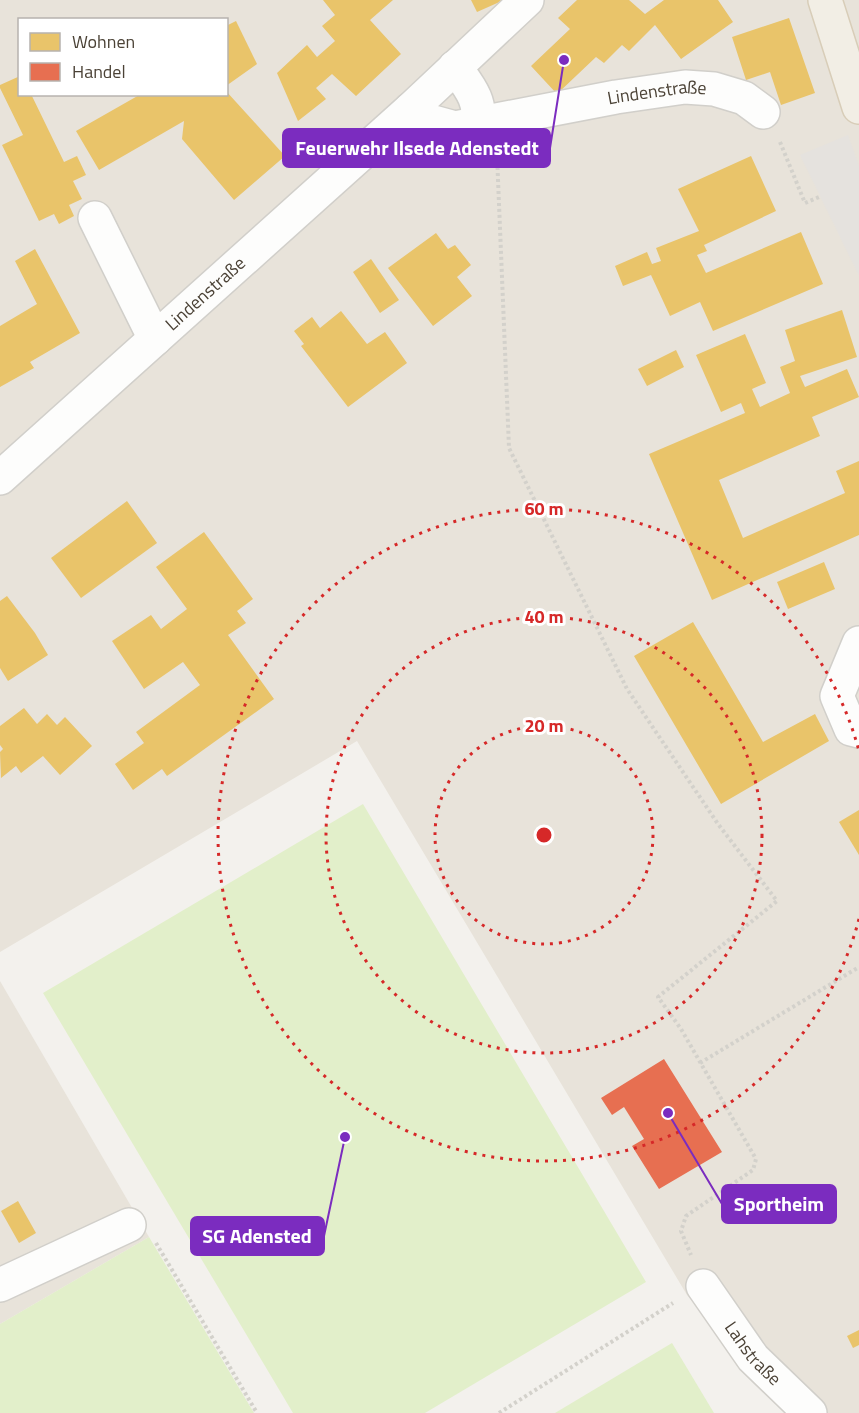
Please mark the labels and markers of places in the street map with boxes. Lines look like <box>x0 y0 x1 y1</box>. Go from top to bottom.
callout: Feuerwehr Ilsede Adenstedt <box>283 129 550 167</box>
centre of rings <box>534 825 554 845</box>
callout: Sportheim <box>722 1185 836 1223</box>
callout: SG Adensted <box>191 1217 324 1255</box>

